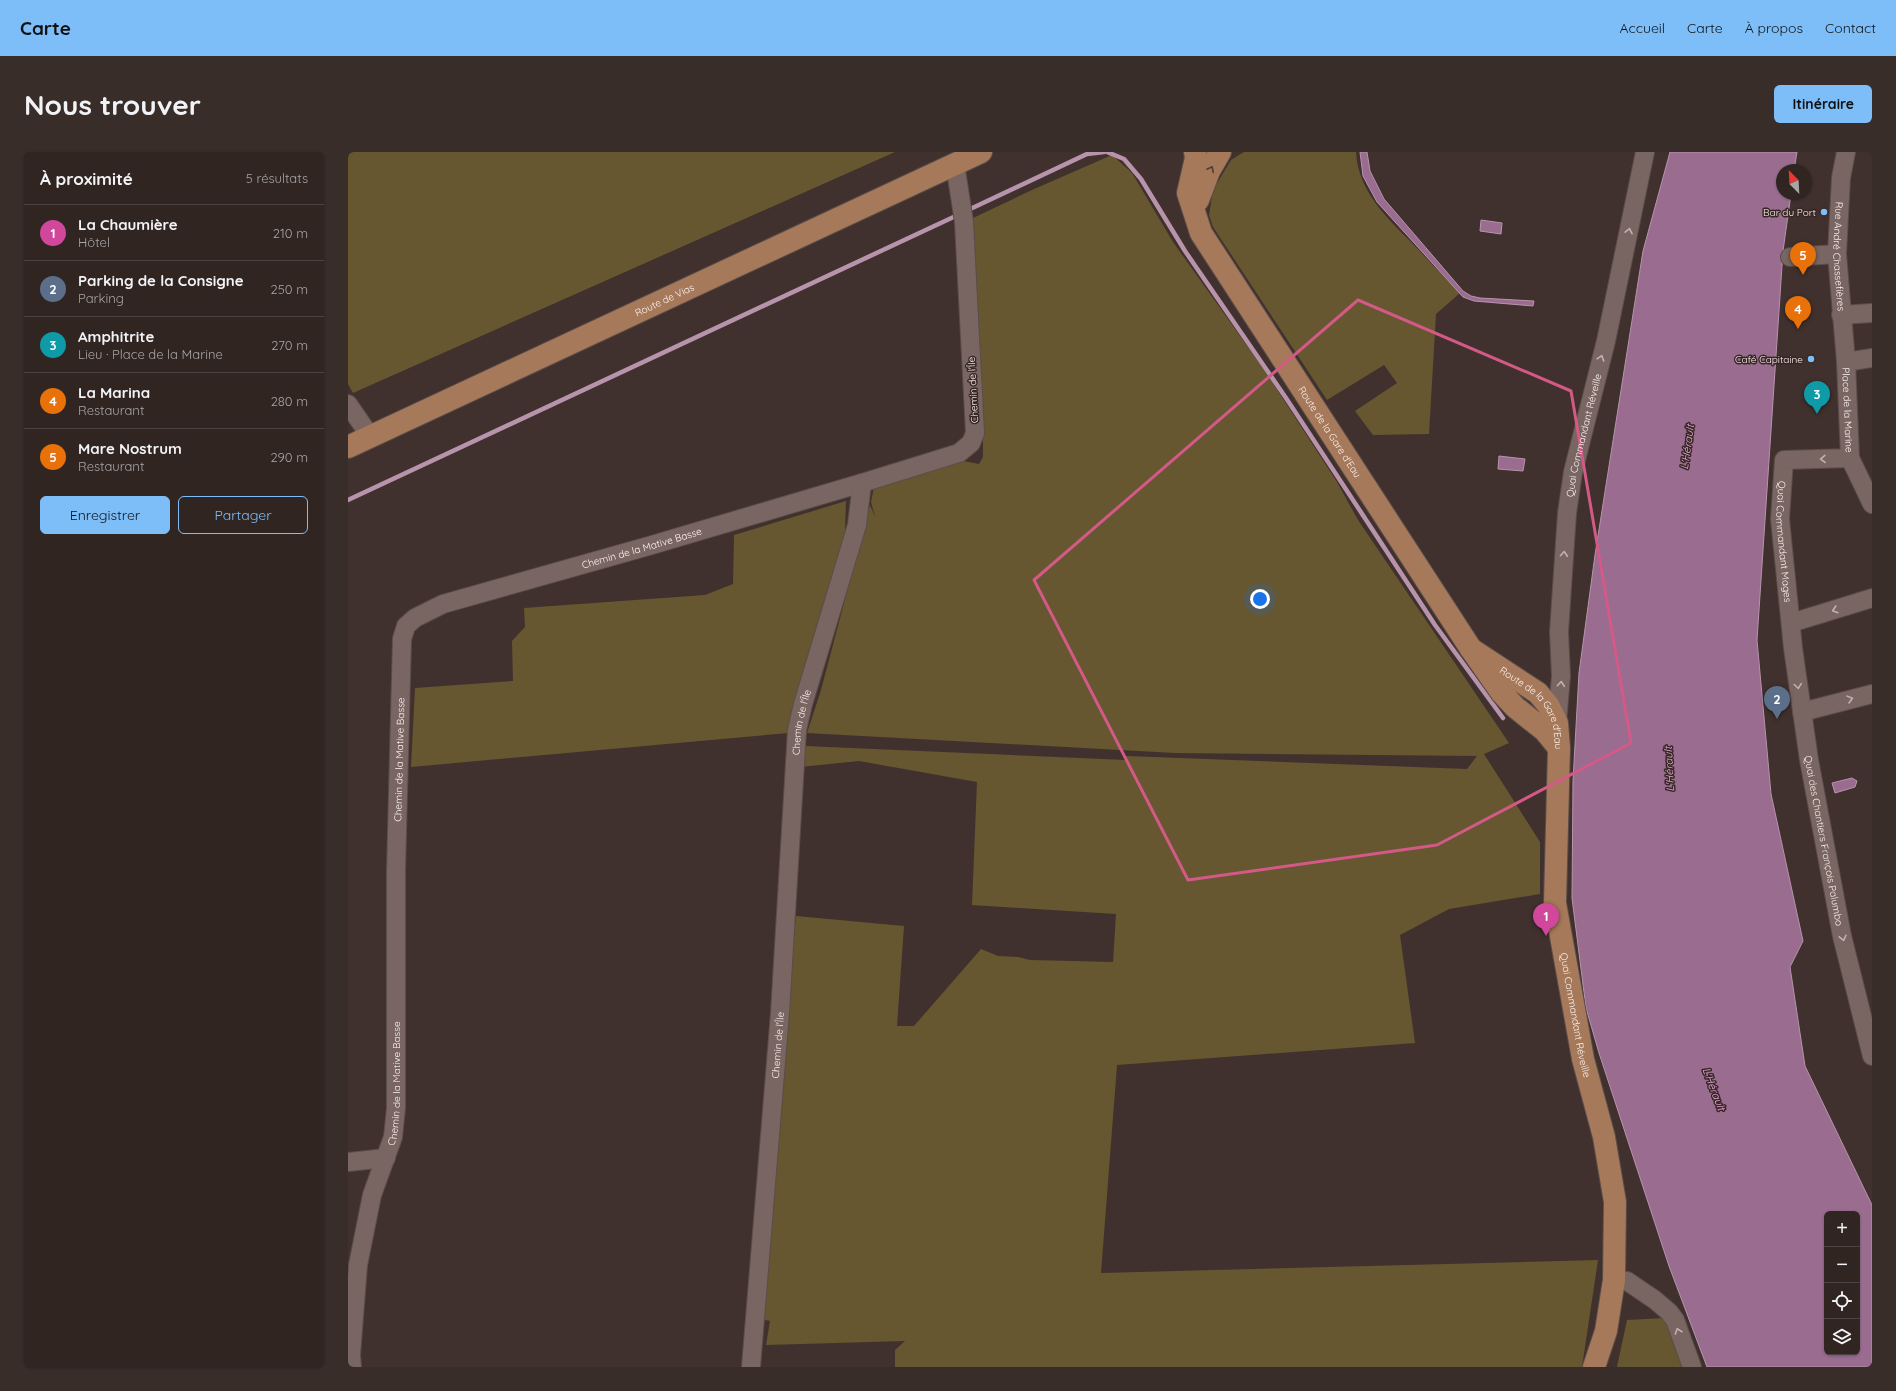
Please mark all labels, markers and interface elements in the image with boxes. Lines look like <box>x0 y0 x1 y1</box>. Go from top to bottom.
text: Carte <box>20 16 71 40</box>
text: Accueil <box>1619 19 1665 37</box>
text: Carte <box>1687 19 1723 37</box>
text: À propos <box>1745 19 1803 37</box>
text: Contact <box>1825 19 1876 37</box>
button: Itinéraire <box>1774 85 1872 123</box>
text: Nous trouver <box>24 87 201 122</box>
north arrow <box>1776 164 1812 200</box>
one-way arrow <box>1206 166 1213 173</box>
text: À proximité <box>40 168 133 189</box>
text: 5 résultats <box>246 170 308 186</box>
street label: Rue André Chassefières <box>1830 201 1848 312</box>
place label: Bar du Port <box>1763 206 1817 219</box>
marker: Bar du Port <box>1819 207 1829 217</box>
text: La Chaumière <box>78 215 178 234</box>
text: 1 <box>50 225 56 241</box>
text: 210 m <box>273 225 308 241</box>
one-way arrow <box>1624 228 1632 234</box>
text: Hôtel <box>78 234 110 250</box>
pin: 5 <box>1790 242 1816 275</box>
text: Parking de la Consigne <box>78 271 244 290</box>
street label: Route de Vias <box>633 280 696 319</box>
text: 2 <box>49 281 57 297</box>
text: 250 m <box>271 281 308 297</box>
text: Parking <box>78 290 124 306</box>
pin: 4 <box>1785 296 1811 329</box>
text: Amphitrite <box>78 327 154 346</box>
text: 3 <box>50 337 56 353</box>
text: 270 m <box>271 337 308 353</box>
text: Lieu · Place de la Marine <box>78 346 223 362</box>
place label: Café Capitaine <box>1735 353 1803 366</box>
marker: Café Capitaine <box>1806 354 1816 364</box>
one-way arrow <box>1596 355 1605 362</box>
street label: Chemin de l'Île <box>965 356 981 424</box>
street label: Place de la Marine <box>1840 367 1856 453</box>
street label: Quai Commandant Réveille <box>1563 372 1604 498</box>
pin: 3 <box>1804 381 1830 414</box>
text: La Marina <box>78 383 150 402</box>
street label: Route de la Gare d'Eau <box>1296 384 1364 480</box>
text: 4 <box>49 393 57 409</box>
text: 280 m <box>271 393 308 409</box>
text: Restaurant <box>78 402 144 418</box>
water label: L'Hérault <box>1677 422 1697 470</box>
text: Mare Nostrum <box>78 439 182 458</box>
text: 5 <box>49 449 57 465</box>
text: 290 m <box>270 449 308 465</box>
one-way arrow <box>1820 454 1826 463</box>
text: Restaurant <box>78 458 144 474</box>
street label: Quai Commandant Mages <box>1773 481 1795 603</box>
button: Enregistrer <box>40 496 170 534</box>
button: Partager <box>178 496 308 534</box>
street label: Chemin de la Mative Basse <box>580 524 704 571</box>
one-way arrow <box>1560 551 1569 557</box>
your location <box>1250 589 1270 609</box>
one-way arrow <box>1831 605 1838 614</box>
street label: Route de la Gare d'Eau <box>1497 663 1566 750</box>
one-way arrow <box>1556 681 1565 687</box>
one-way arrow <box>1794 683 1803 689</box>
pin: 2 <box>1764 686 1790 719</box>
street label: Chemin de l'Île <box>789 687 814 755</box>
one-way arrow <box>1847 696 1854 704</box>
street label: Chemin de la Mative Basse <box>391 697 407 822</box>
water label: L'Hérault <box>1661 745 1677 792</box>
street label: Quai des Chantiers François Palumbo <box>1802 755 1846 927</box>
pin: 1 <box>1533 903 1559 936</box>
one-way arrow <box>1838 935 1846 942</box>
street label: Quai Commandant Réveille <box>1558 952 1594 1079</box>
street label: Chemin de l'Île <box>768 1011 787 1079</box>
street label: Chemin de la Mative Basse <box>384 1021 403 1147</box>
water label: L'Hérault <box>1699 1065 1729 1114</box>
map controls <box>1824 1211 1860 1355</box>
button: + <box>1824 1211 1860 1247</box>
button: − <box>1824 1247 1860 1283</box>
button: locate <box>1824 1283 1860 1319</box>
button: layers <box>1824 1319 1860 1355</box>
one-way arrow <box>1674 1327 1683 1334</box>

